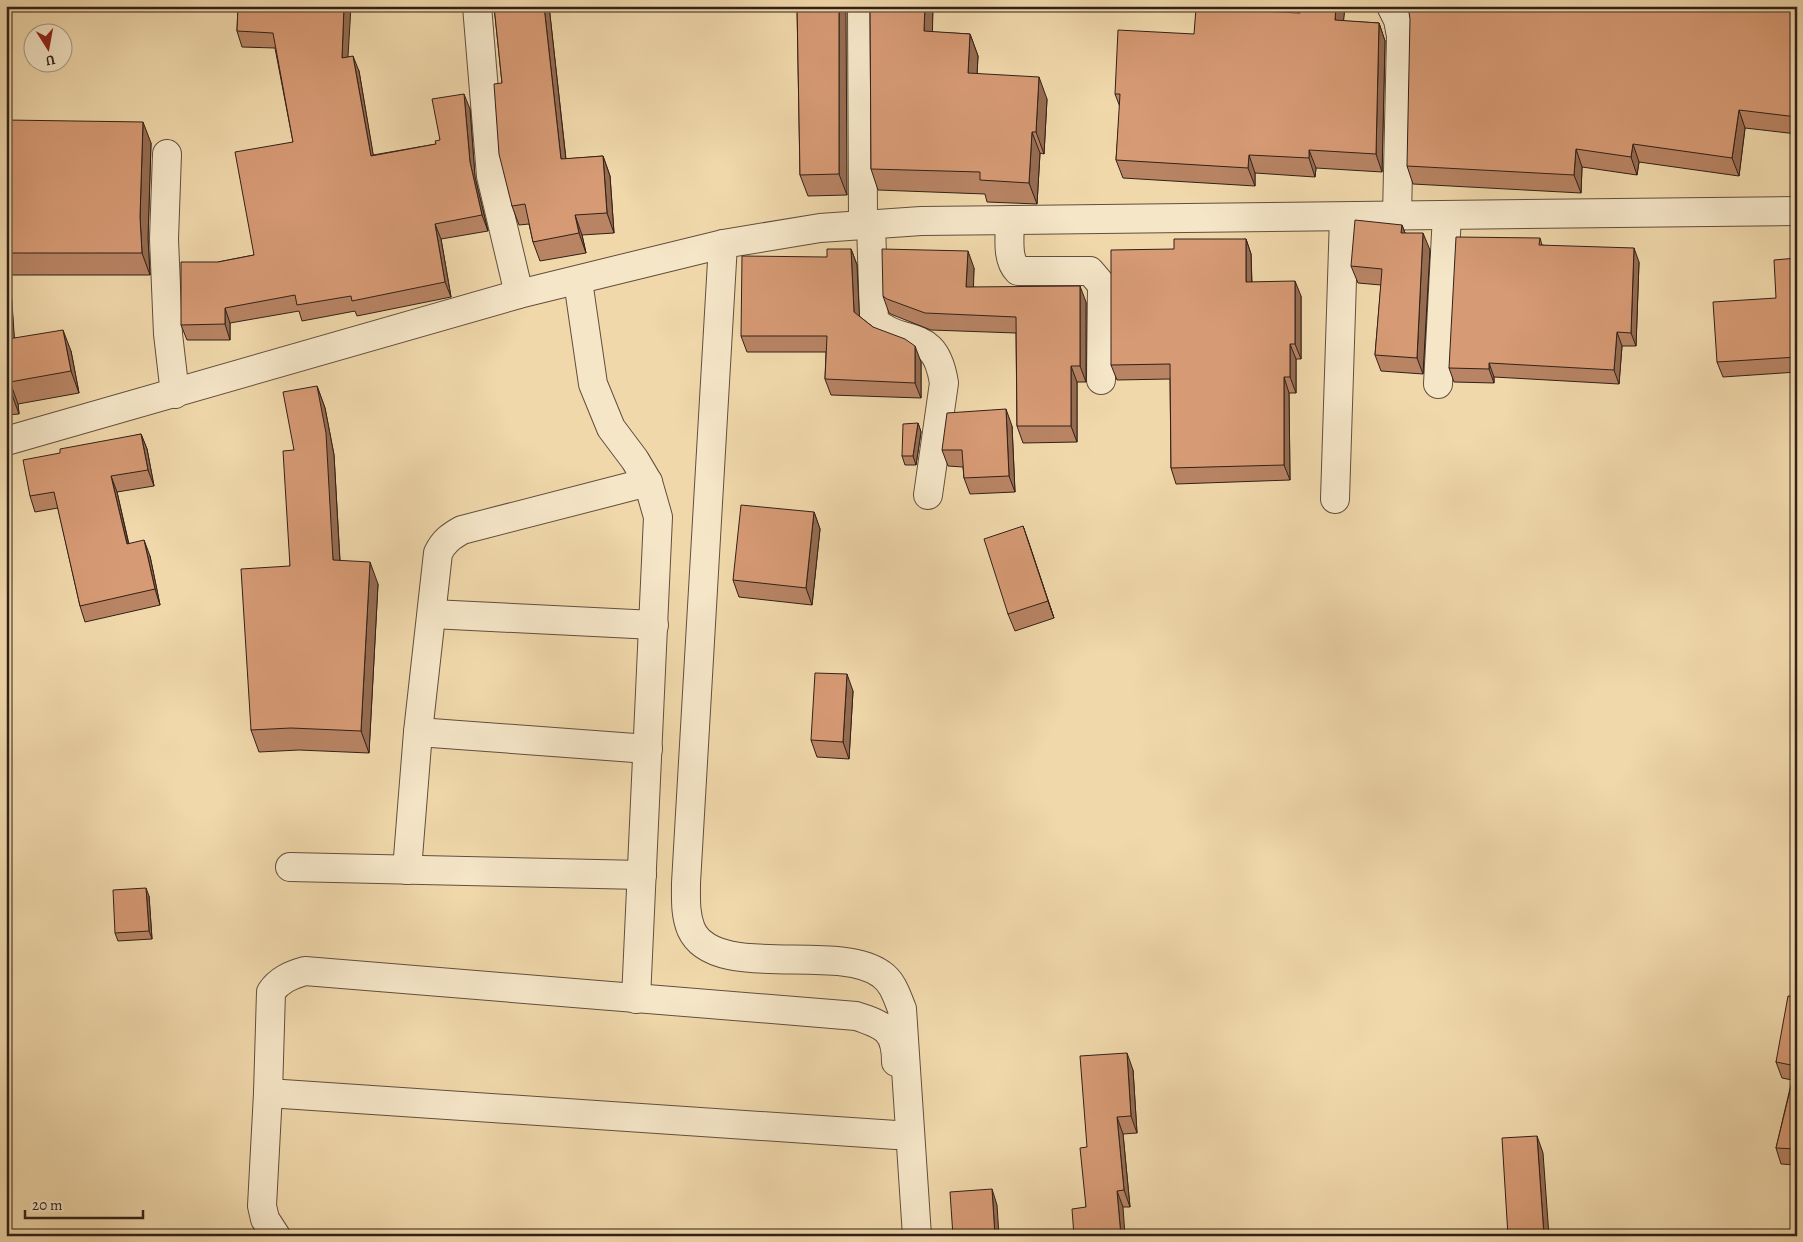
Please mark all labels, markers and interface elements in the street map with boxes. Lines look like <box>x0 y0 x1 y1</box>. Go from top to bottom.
north arrow <box>22 22 72 72</box>
text: U <box>44 50 57 70</box>
scale bar <box>25 1187 142 1219</box>
text: 20 m <box>32 1195 63 1215</box>

